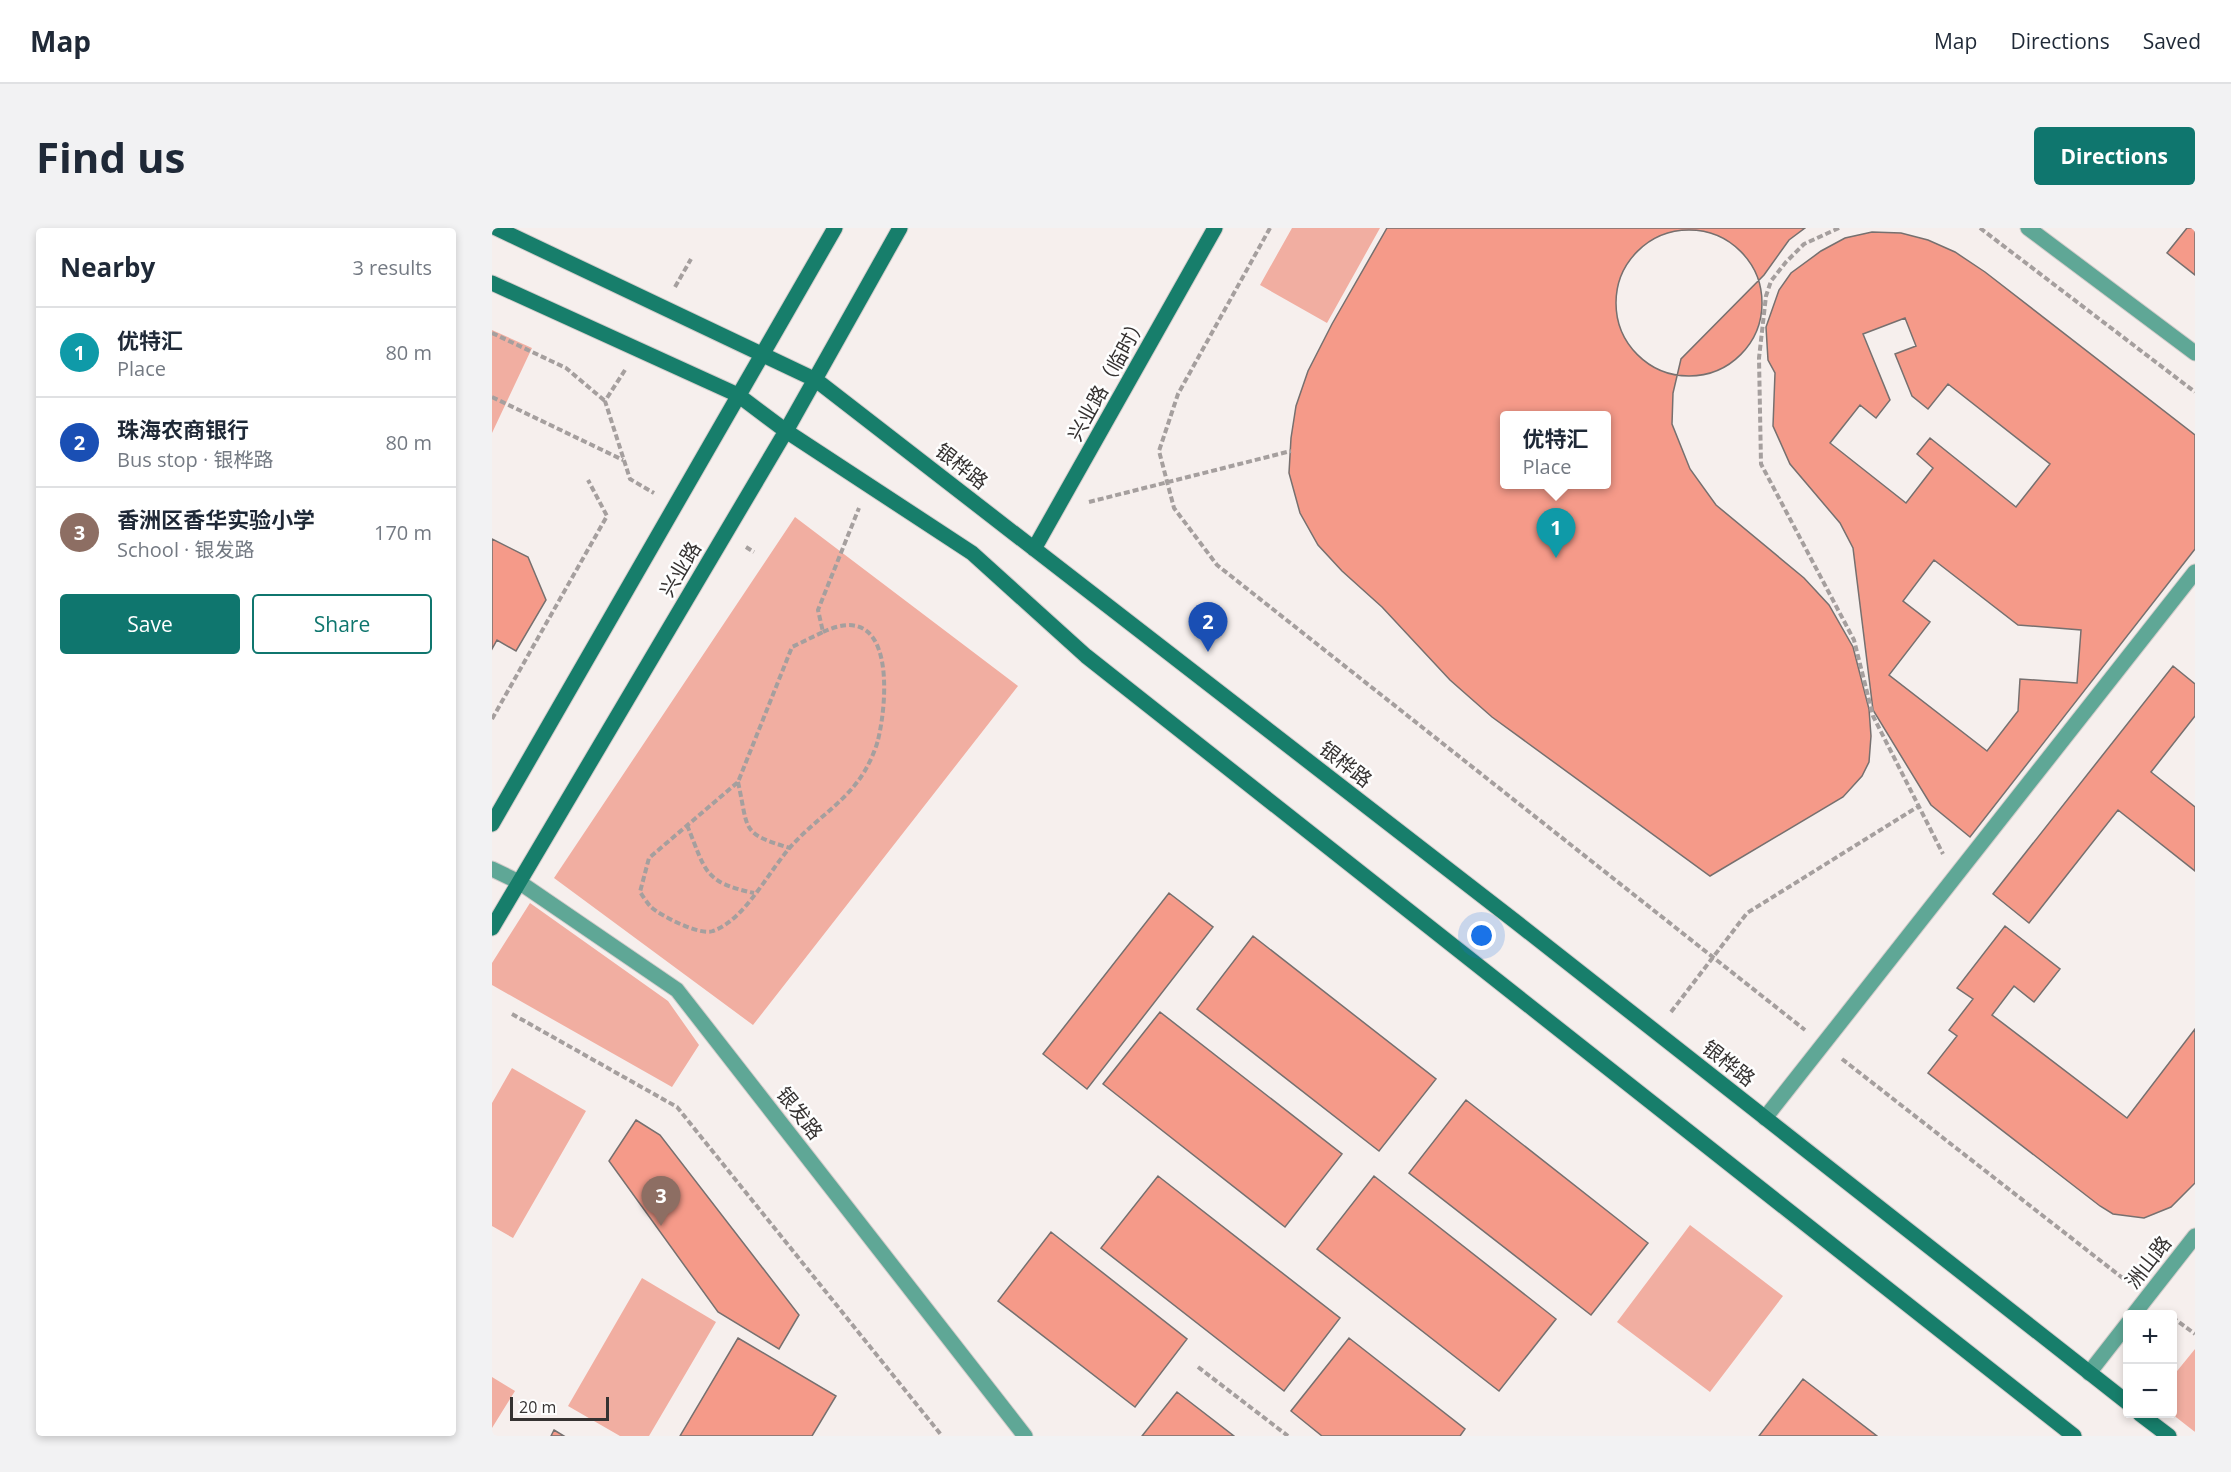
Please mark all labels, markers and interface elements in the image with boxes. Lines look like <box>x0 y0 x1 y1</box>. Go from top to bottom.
text: Map <box>30 22 91 60</box>
text: Map <box>1934 27 1977 55</box>
text: Directions <box>2010 27 2110 55</box>
text: Saved <box>2143 27 2201 55</box>
button: Directions <box>2034 127 2195 185</box>
text: Find us <box>36 128 185 185</box>
text: Nearby <box>60 249 155 285</box>
text: 3 results <box>352 254 432 281</box>
street label: 兴业路（临时） <box>1061 310 1153 446</box>
text: 优特汇 <box>117 325 183 355</box>
text: 1 <box>74 339 85 366</box>
text: 80 m <box>385 339 432 366</box>
text: Place <box>117 355 166 382</box>
popup <box>1500 411 1611 489</box>
text: 珠海农商银行 <box>117 414 249 444</box>
text: 优特汇 <box>1522 423 1589 453</box>
text: 2 <box>74 429 85 456</box>
text: 80 m <box>385 429 432 456</box>
street label: 银桦路 <box>930 437 994 495</box>
text: Bus stop · 银桦路 <box>117 446 273 473</box>
text: Place <box>1522 453 1572 480</box>
text: 香洲区香华实验小学 <box>117 504 315 534</box>
pin: 1 <box>1536 508 1576 558</box>
text: 3 <box>74 519 85 546</box>
text: 170 m <box>374 519 432 546</box>
text: School · 银发路 <box>117 536 255 563</box>
street label: 兴业路 <box>653 536 707 602</box>
button: Save <box>60 594 240 654</box>
button: Share <box>252 594 432 654</box>
pin: 2 <box>1188 602 1228 652</box>
street label: 银桦路 <box>1314 735 1378 793</box>
your location <box>1467 921 1496 950</box>
street label: 银桦路 <box>1697 1034 1761 1092</box>
street label: 银发路 <box>771 1081 829 1145</box>
pin: 3 <box>642 1176 680 1226</box>
street label: 洲山路 <box>2119 1230 2177 1294</box>
map controls <box>2123 1310 2177 1418</box>
button: + <box>2123 1310 2177 1364</box>
button: − <box>2123 1364 2177 1418</box>
scale bar <box>510 1394 609 1422</box>
text: 20 m <box>519 1396 556 1418</box>

